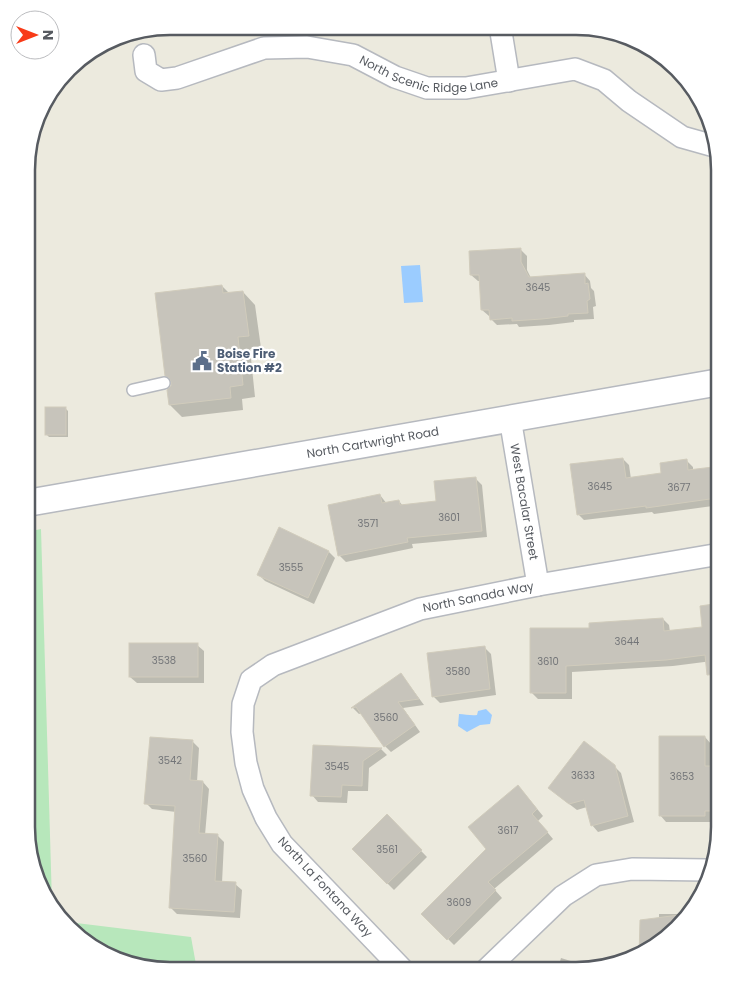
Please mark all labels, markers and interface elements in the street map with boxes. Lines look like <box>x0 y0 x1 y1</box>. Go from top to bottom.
north arrow <box>10 10 60 60</box>
text: N <box>38 30 58 40</box>
street label: North Scenic Ridge Lane <box>357 51 499 96</box>
house number: 3645 <box>526 280 550 295</box>
place label: Boise Fire Station #2 <box>217 345 282 376</box>
public building icon: Boise Fire Station #2 <box>191 350 213 372</box>
street label: North Cartwright Road <box>305 422 440 462</box>
street label: West Bacalar Street <box>506 442 543 561</box>
house number: 3645 <box>588 479 612 494</box>
house number: 3677 <box>667 480 691 495</box>
house number: 3601 <box>438 510 460 525</box>
house number: 3571 <box>358 516 378 531</box>
house number: 3555 <box>279 560 303 575</box>
street label: North Sanada Way <box>421 577 536 616</box>
house number: 3644 <box>615 634 639 649</box>
house number: 3538 <box>152 653 176 668</box>
house number: 3610 <box>537 654 559 669</box>
house number: 3580 <box>446 664 470 679</box>
house number: 3560 <box>374 710 398 725</box>
house number: 3542 <box>158 753 182 768</box>
house number: 3545 <box>325 759 349 774</box>
house number: 3633 <box>571 768 595 783</box>
house number: 3653 <box>670 769 694 784</box>
house number: 3617 <box>498 823 519 838</box>
street label: North La Fontana Way <box>274 833 377 941</box>
house number: 3561 <box>376 842 398 857</box>
house number: 3560 <box>183 851 207 866</box>
house number: 3609 <box>447 895 471 910</box>

